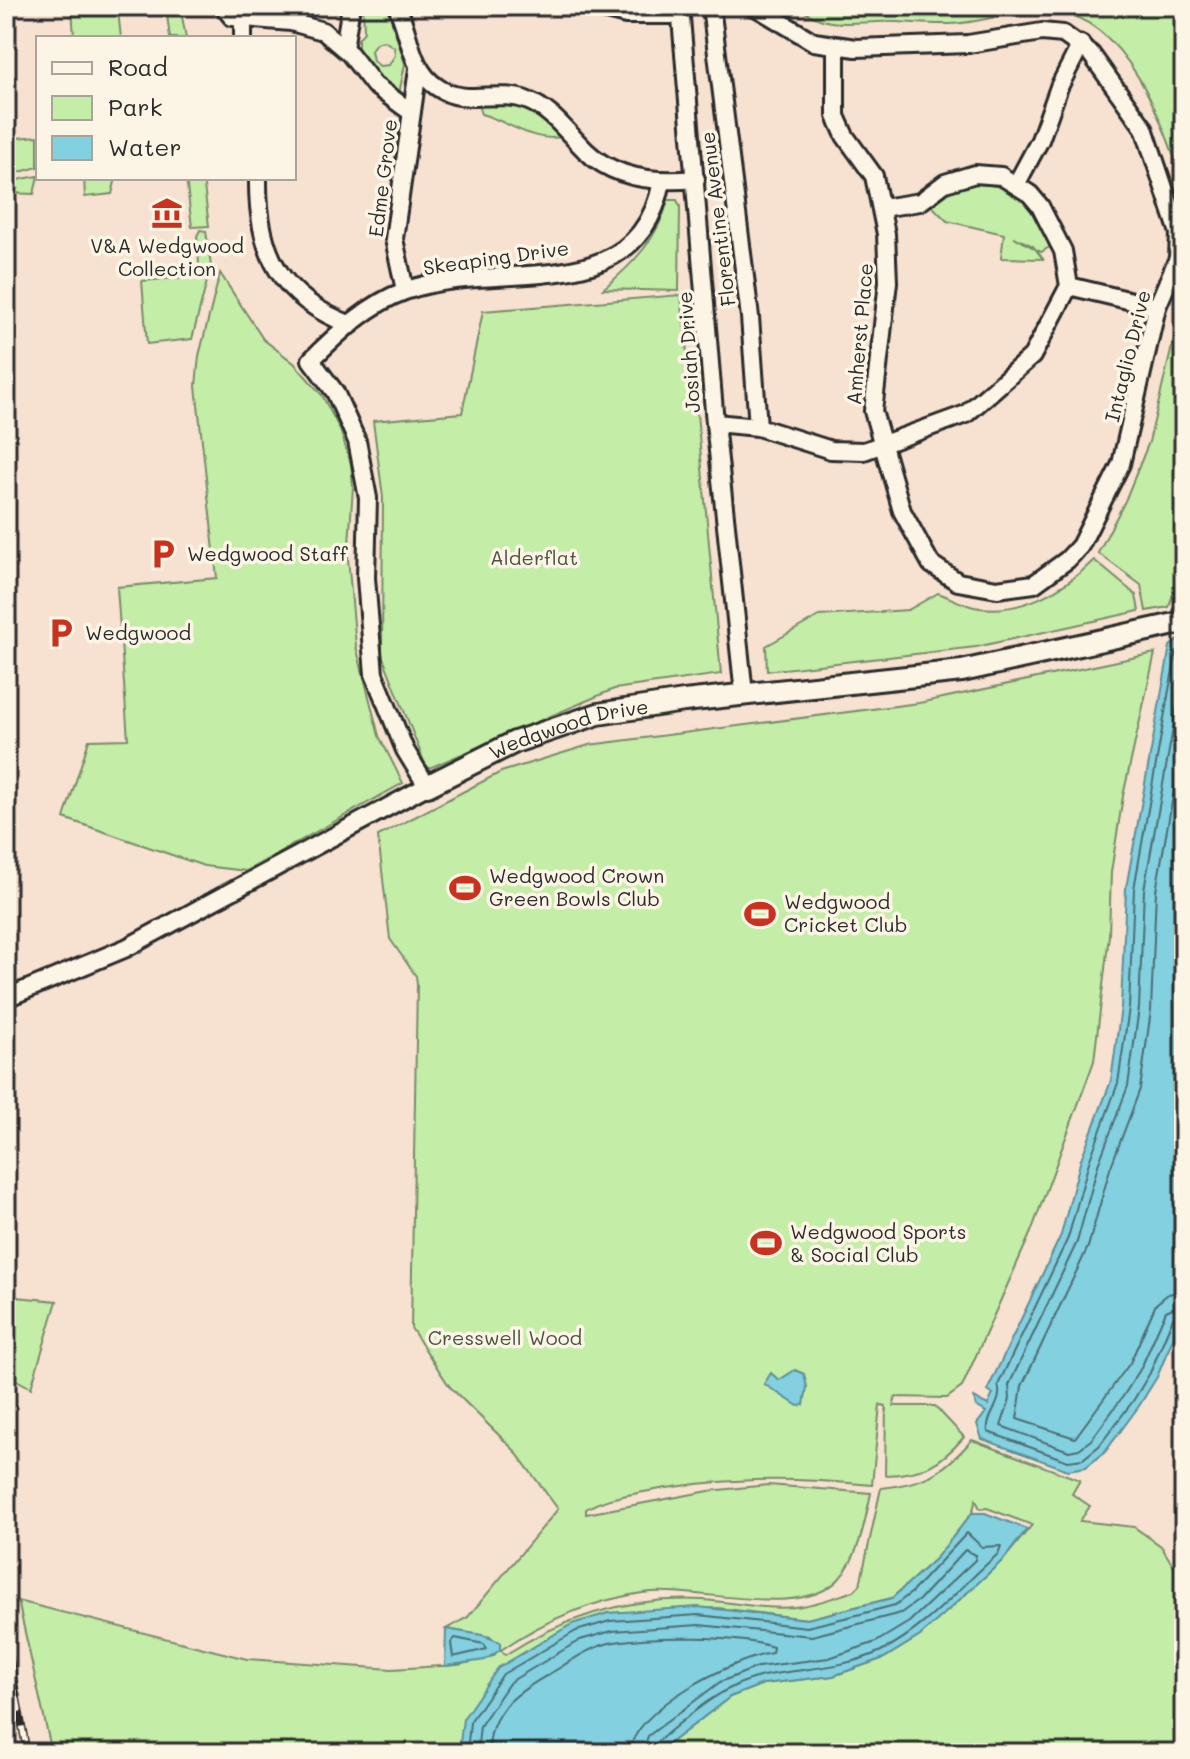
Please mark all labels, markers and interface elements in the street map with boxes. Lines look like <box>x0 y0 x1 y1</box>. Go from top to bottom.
legend <box>36 36 296 180</box>
text: Road <box>108 51 168 82</box>
text: Park <box>108 91 162 122</box>
street label: Edme Grove <box>362 117 402 238</box>
street label: Florentine Avenue <box>693 130 741 308</box>
text: Water <box>108 131 182 162</box>
museum icon: V&A Wedgwood Collection <box>150 196 184 230</box>
place label: V&A Wedgwood Collection <box>90 232 244 281</box>
street label: Skeaping Drive <box>421 234 571 280</box>
street label: Amherst Place <box>840 262 878 406</box>
street label: Intaglio Drive <box>1098 287 1156 424</box>
street label: Josiah Drive <box>671 290 705 414</box>
parking icon: Wedgwood Staff <box>146 537 180 571</box>
place label: Wedgwood Staff <box>187 540 349 566</box>
park label: Alderflat <box>490 544 578 570</box>
parking icon: Wedgwood <box>44 616 78 650</box>
place label: Wedgwood <box>85 619 191 645</box>
street label: Wedgwood Drive <box>484 693 650 765</box>
place label: Wedgwood Crown Green Bowls Club <box>489 862 664 911</box>
sports icon: Wedgwood Crown Green Bowls Club <box>448 871 482 905</box>
place label: Wedgwood Cricket Club <box>784 888 907 937</box>
sports icon: Wedgwood Cricket Club <box>743 897 777 931</box>
place label: Wedgwood Sports & Social Club <box>790 1218 967 1267</box>
sports icon: Wedgwood Sports & Social Club <box>749 1226 783 1260</box>
park label: Cresswell Wood <box>428 1324 582 1350</box>

